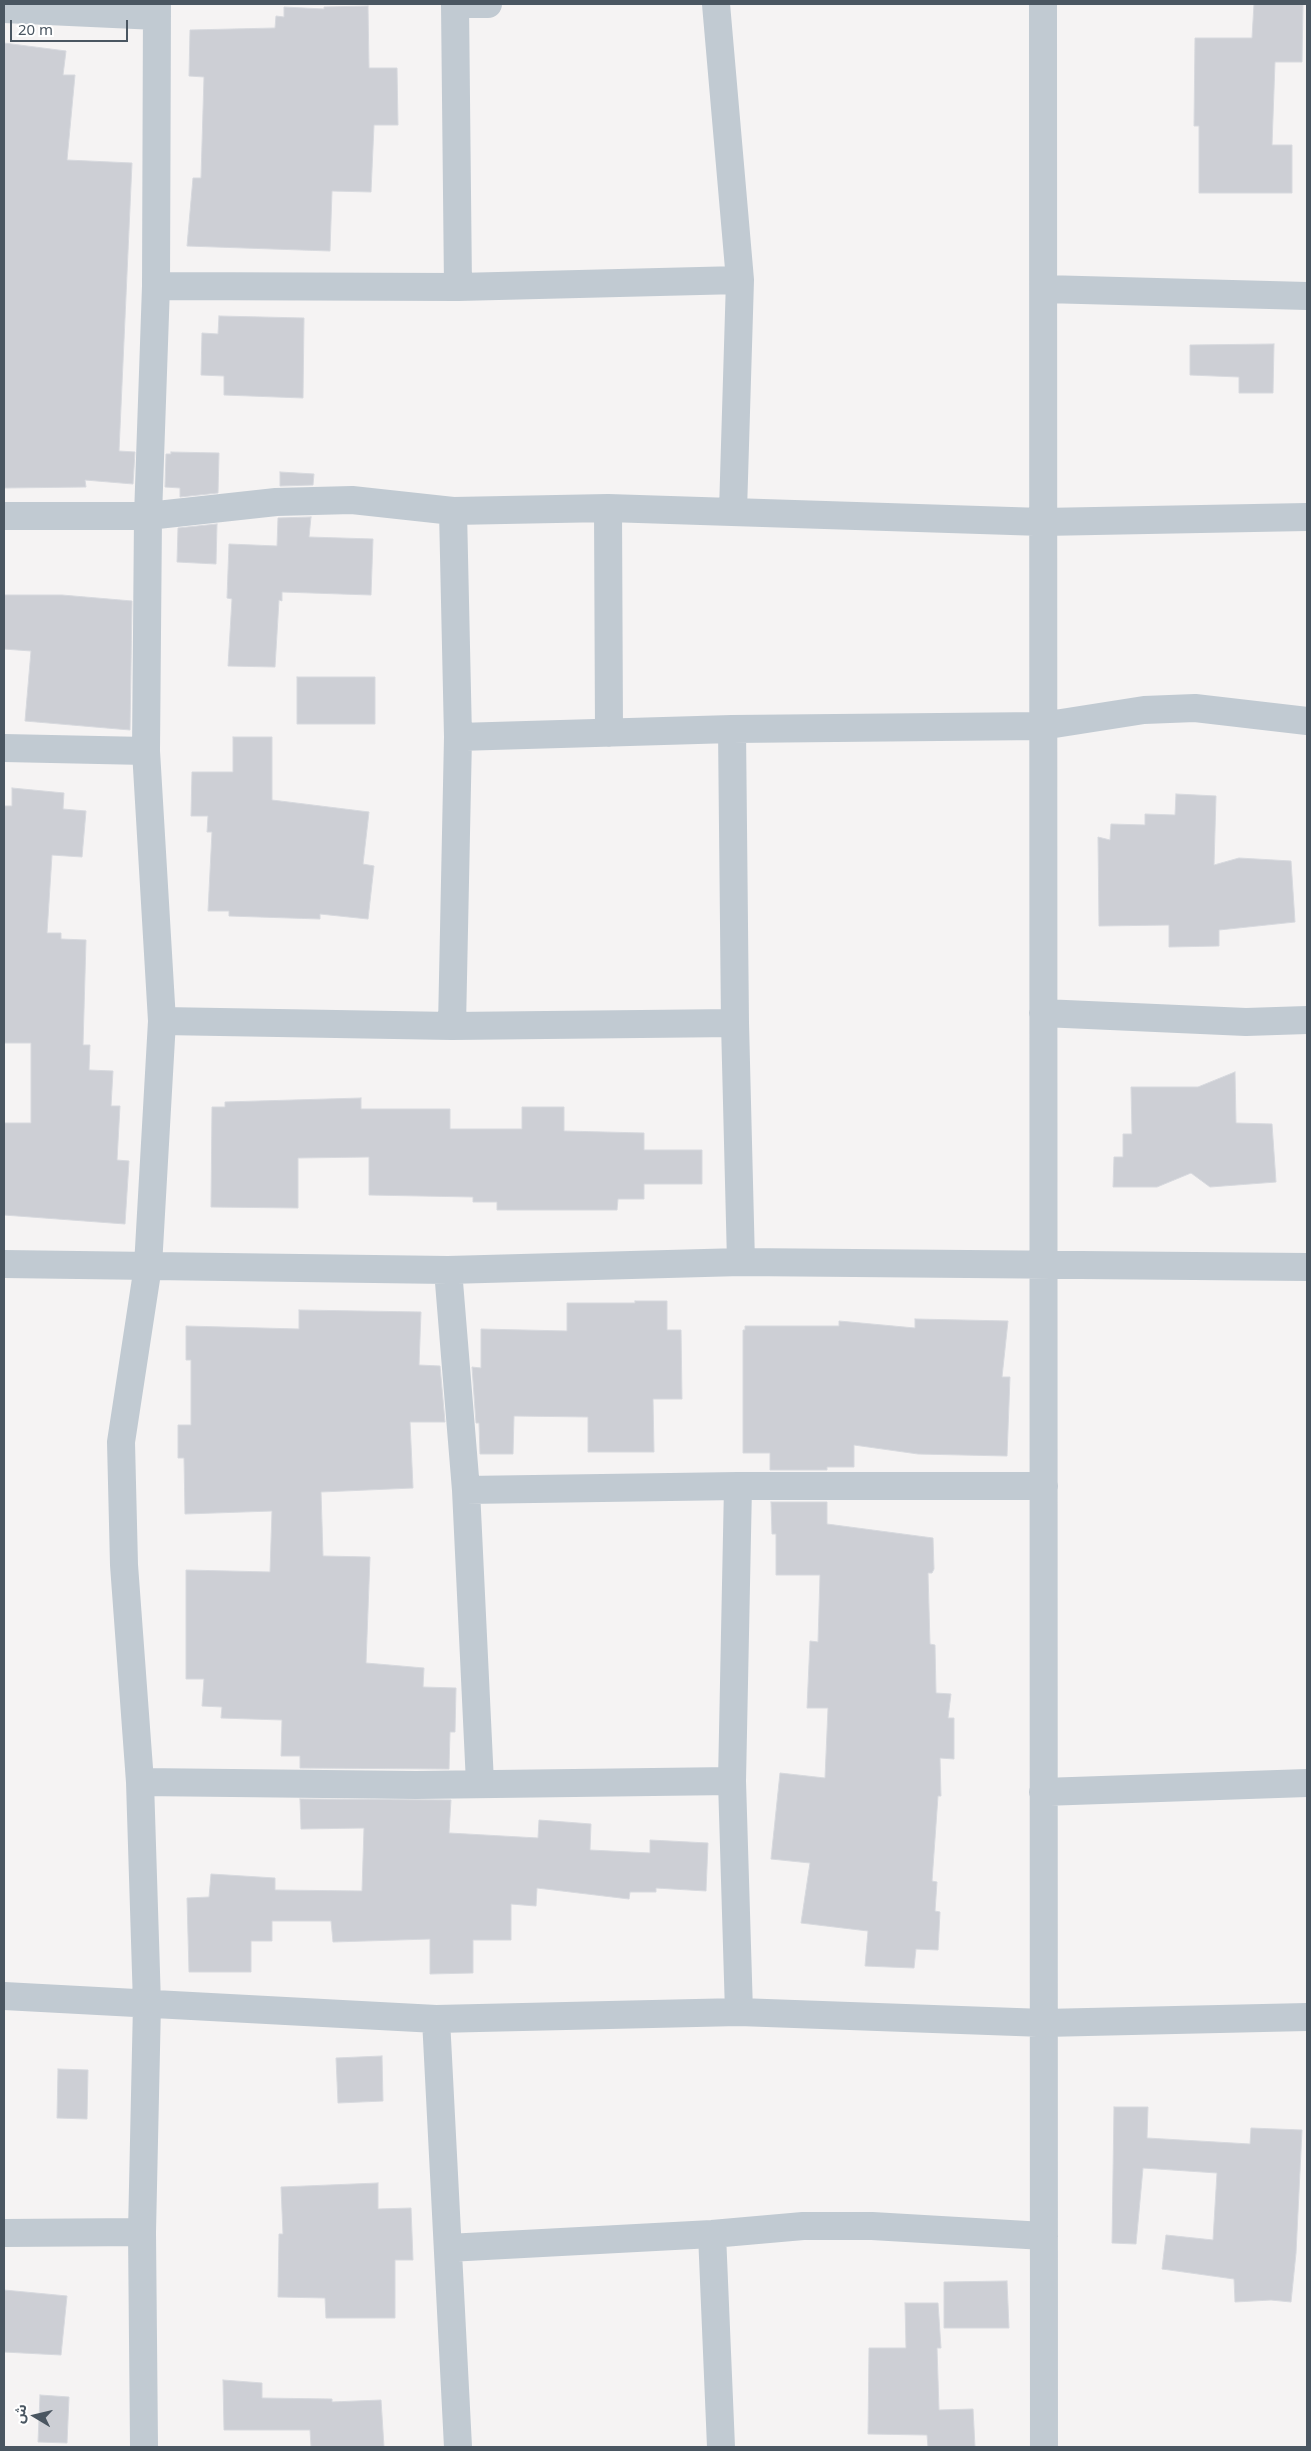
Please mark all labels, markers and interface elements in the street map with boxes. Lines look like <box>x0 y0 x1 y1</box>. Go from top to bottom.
scale bar <box>12 10 130 42</box>
text: 20 m <box>18 19 53 39</box>
north arrow <box>10 2391 60 2441</box>
text: ش <box>9 2403 31 2425</box>

